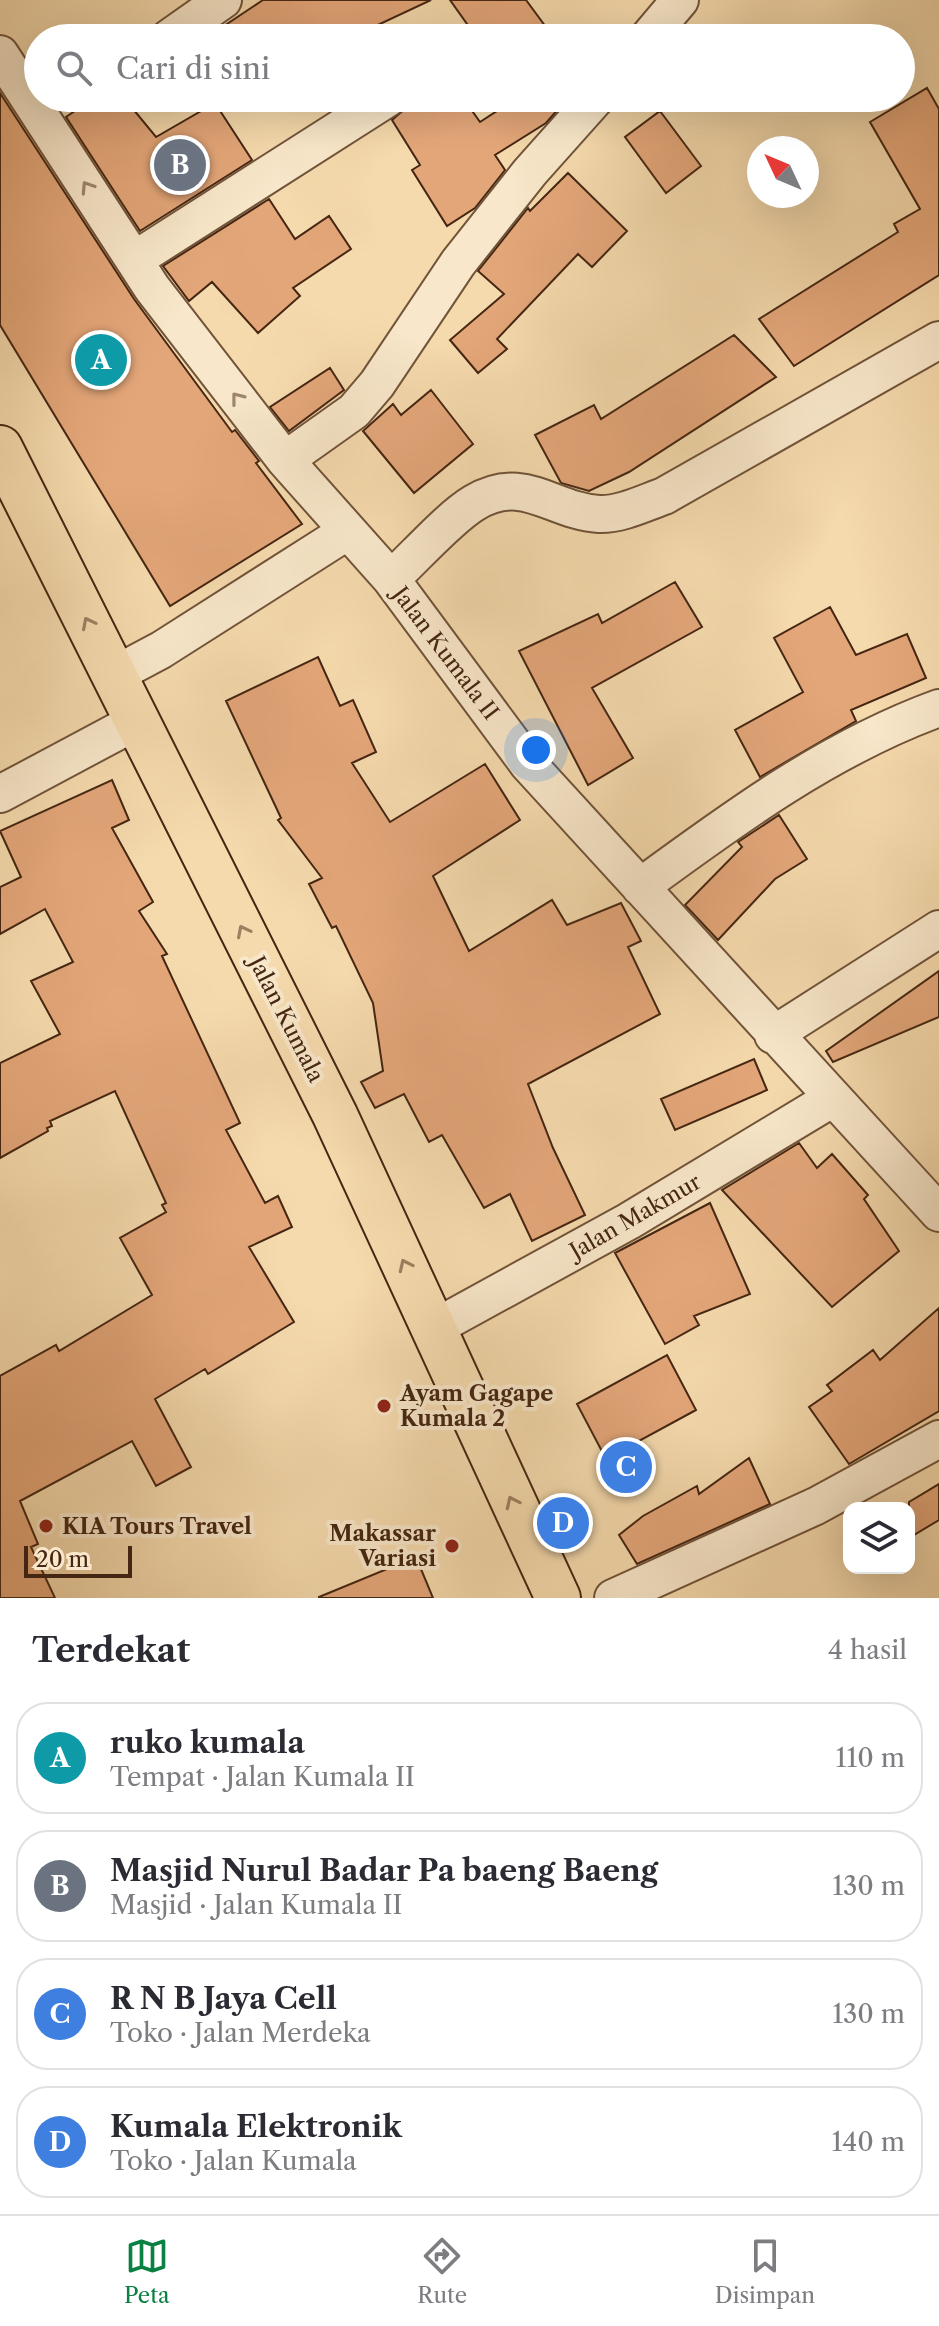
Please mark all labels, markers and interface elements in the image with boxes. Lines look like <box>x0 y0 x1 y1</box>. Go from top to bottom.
search box <box>24 24 915 112</box>
icon: search <box>52 46 96 90</box>
text: Cari di sini <box>116 50 270 87</box>
pin: B <box>154 135 206 195</box>
north arrow <box>747 136 819 208</box>
one-way arrow <box>81 181 96 195</box>
pin: A <box>75 330 127 390</box>
one-way arrow <box>233 392 247 407</box>
street label: Jalan Kumala II <box>385 579 504 725</box>
one-way arrow <box>83 617 98 632</box>
your location <box>516 730 556 770</box>
one-way arrow <box>237 924 253 939</box>
street label: Jalan Kumala <box>242 949 330 1087</box>
street label: Jalan Makmur <box>562 1168 705 1266</box>
one-way arrow <box>399 1259 415 1274</box>
place label: Ayam Gagape Kumala 2 <box>399 1380 553 1432</box>
marker: Ayam Gagape Kumala 2 <box>375 1397 393 1415</box>
pin: C <box>600 1437 652 1497</box>
pin: D <box>537 1493 589 1553</box>
one-way arrow <box>506 1496 522 1511</box>
map controls <box>843 1502 915 1574</box>
button: layers <box>843 1502 915 1574</box>
place label: KIA Tours Travel <box>62 1513 252 1540</box>
marker: KIA Tours Travel <box>37 1517 55 1535</box>
place label: Makassar Variasi <box>329 1520 436 1572</box>
marker: Makassar Variasi <box>443 1537 461 1555</box>
scale bar <box>24 1542 132 1578</box>
text: 20 m <box>36 1546 89 1573</box>
text: Terdekat <box>32 1629 190 1671</box>
text: 4 hasil <box>828 1634 907 1666</box>
text: ruko kumala <box>110 1724 305 1761</box>
text: A <box>50 1742 70 1774</box>
text: 110 m <box>836 1742 905 1774</box>
text: Tempat · Jalan Kumala II <box>110 1761 415 1793</box>
text: Masjid Nurul Badar Pa baeng Baeng <box>110 1852 658 1889</box>
text: B <box>50 1870 70 1902</box>
text: 130 m <box>832 1870 905 1902</box>
text: Masjid · Jalan Kumala II <box>110 1889 402 1921</box>
text: R N B Jaya Cell <box>110 1980 337 2017</box>
text: C <box>50 1998 70 2030</box>
text: 130 m <box>832 1998 905 2030</box>
text: Toko · Jalan Merdeka <box>110 2017 371 2049</box>
text: Kumala Elektronik <box>110 2108 402 2145</box>
text: D <box>49 2126 71 2158</box>
text: 140 m <box>831 2126 905 2158</box>
text: Toko · Jalan Kumala <box>110 2145 357 2177</box>
tab: Peta <box>124 2234 170 2309</box>
tab: Rute <box>417 2234 467 2309</box>
tab: Disimpan <box>715 2234 815 2309</box>

